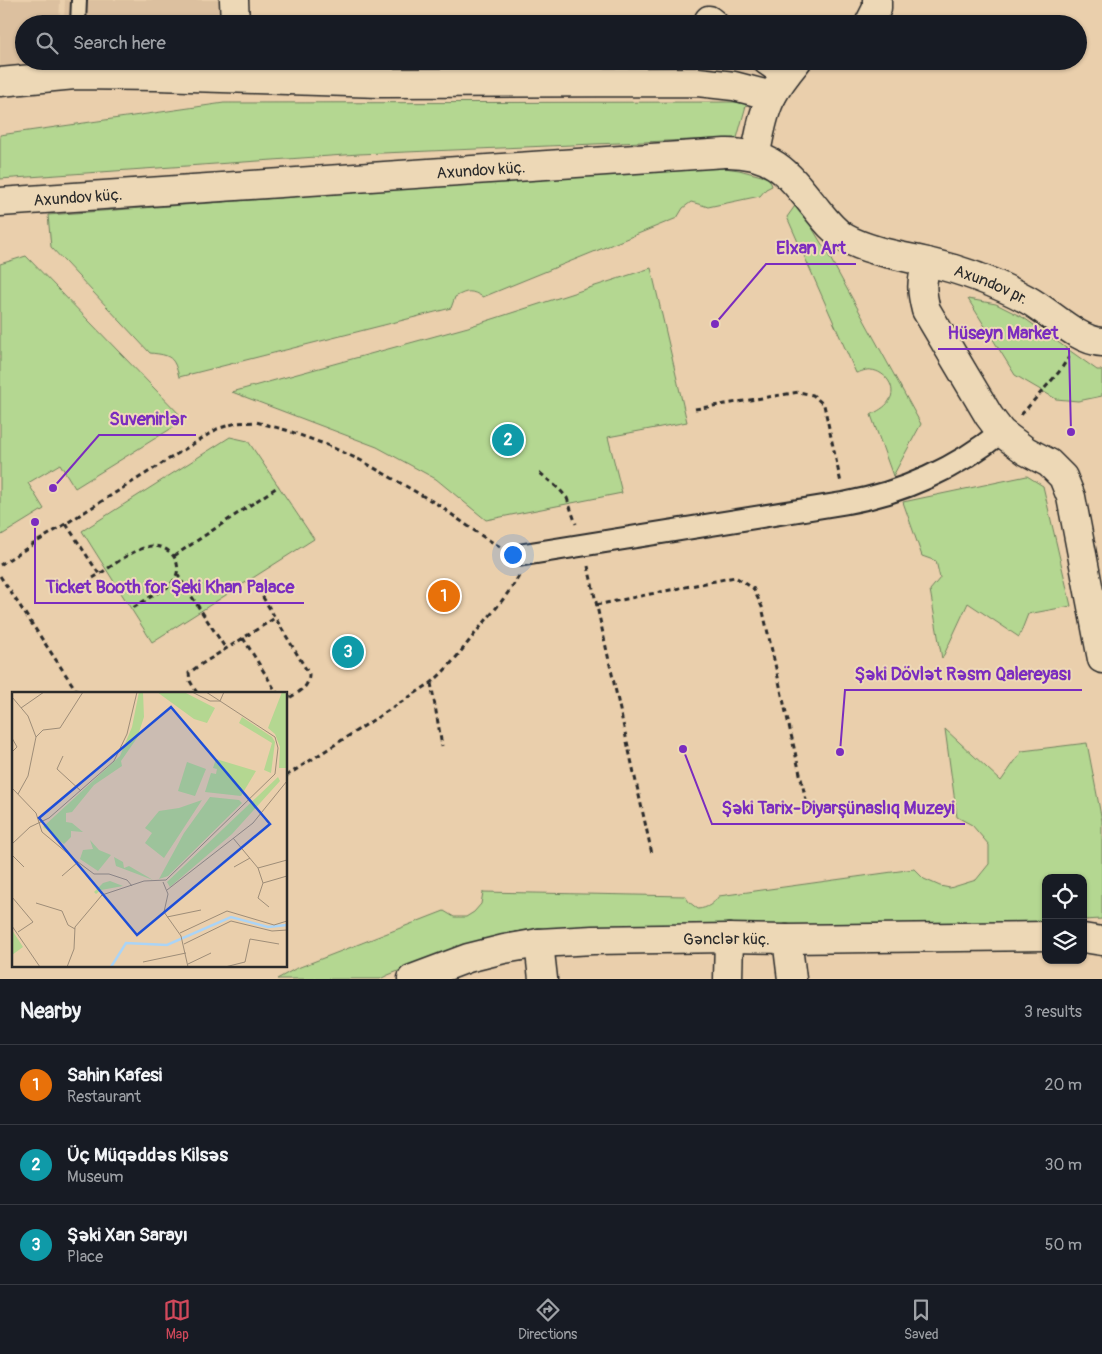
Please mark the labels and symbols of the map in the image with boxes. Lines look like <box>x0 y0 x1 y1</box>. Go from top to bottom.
street label: Axundov küç. <box>436 158 526 183</box>
street label: Axundov küç. <box>33 185 123 211</box>
callout: Elxan Art <box>766 231 856 264</box>
text: Elxan Art <box>776 237 847 260</box>
street label: Axundov pr. <box>952 261 1031 309</box>
callout: Hüseyn Market <box>938 316 1069 349</box>
text: Hüseyn Market <box>948 322 1059 345</box>
callout: Suvenirlər <box>99 402 196 435</box>
text: Suvenirlər <box>109 408 187 431</box>
pin: 2 <box>492 421 524 459</box>
your location <box>500 542 526 568</box>
callout: Ticket Booth for Şeki Khan Palace <box>35 570 304 603</box>
text: Ticket Booth for Şeki Khan Palace <box>45 576 296 599</box>
pin: 1 <box>428 577 460 615</box>
pin: 3 <box>332 633 364 671</box>
callout: Şəki Dövlət Rəsm Qalereyası <box>845 657 1082 690</box>
text: Şəki Dövlət Rəsm Qalereyası <box>854 663 1072 686</box>
inset map <box>12 692 288 966</box>
callout: Şəki Tarix-Diyarşünaslıq Muzeyi <box>712 791 965 824</box>
text: Şəki Tarix-Diyarşünaslıq Muzeyi <box>721 797 955 820</box>
street label: Gənclər küç. <box>683 929 770 950</box>

